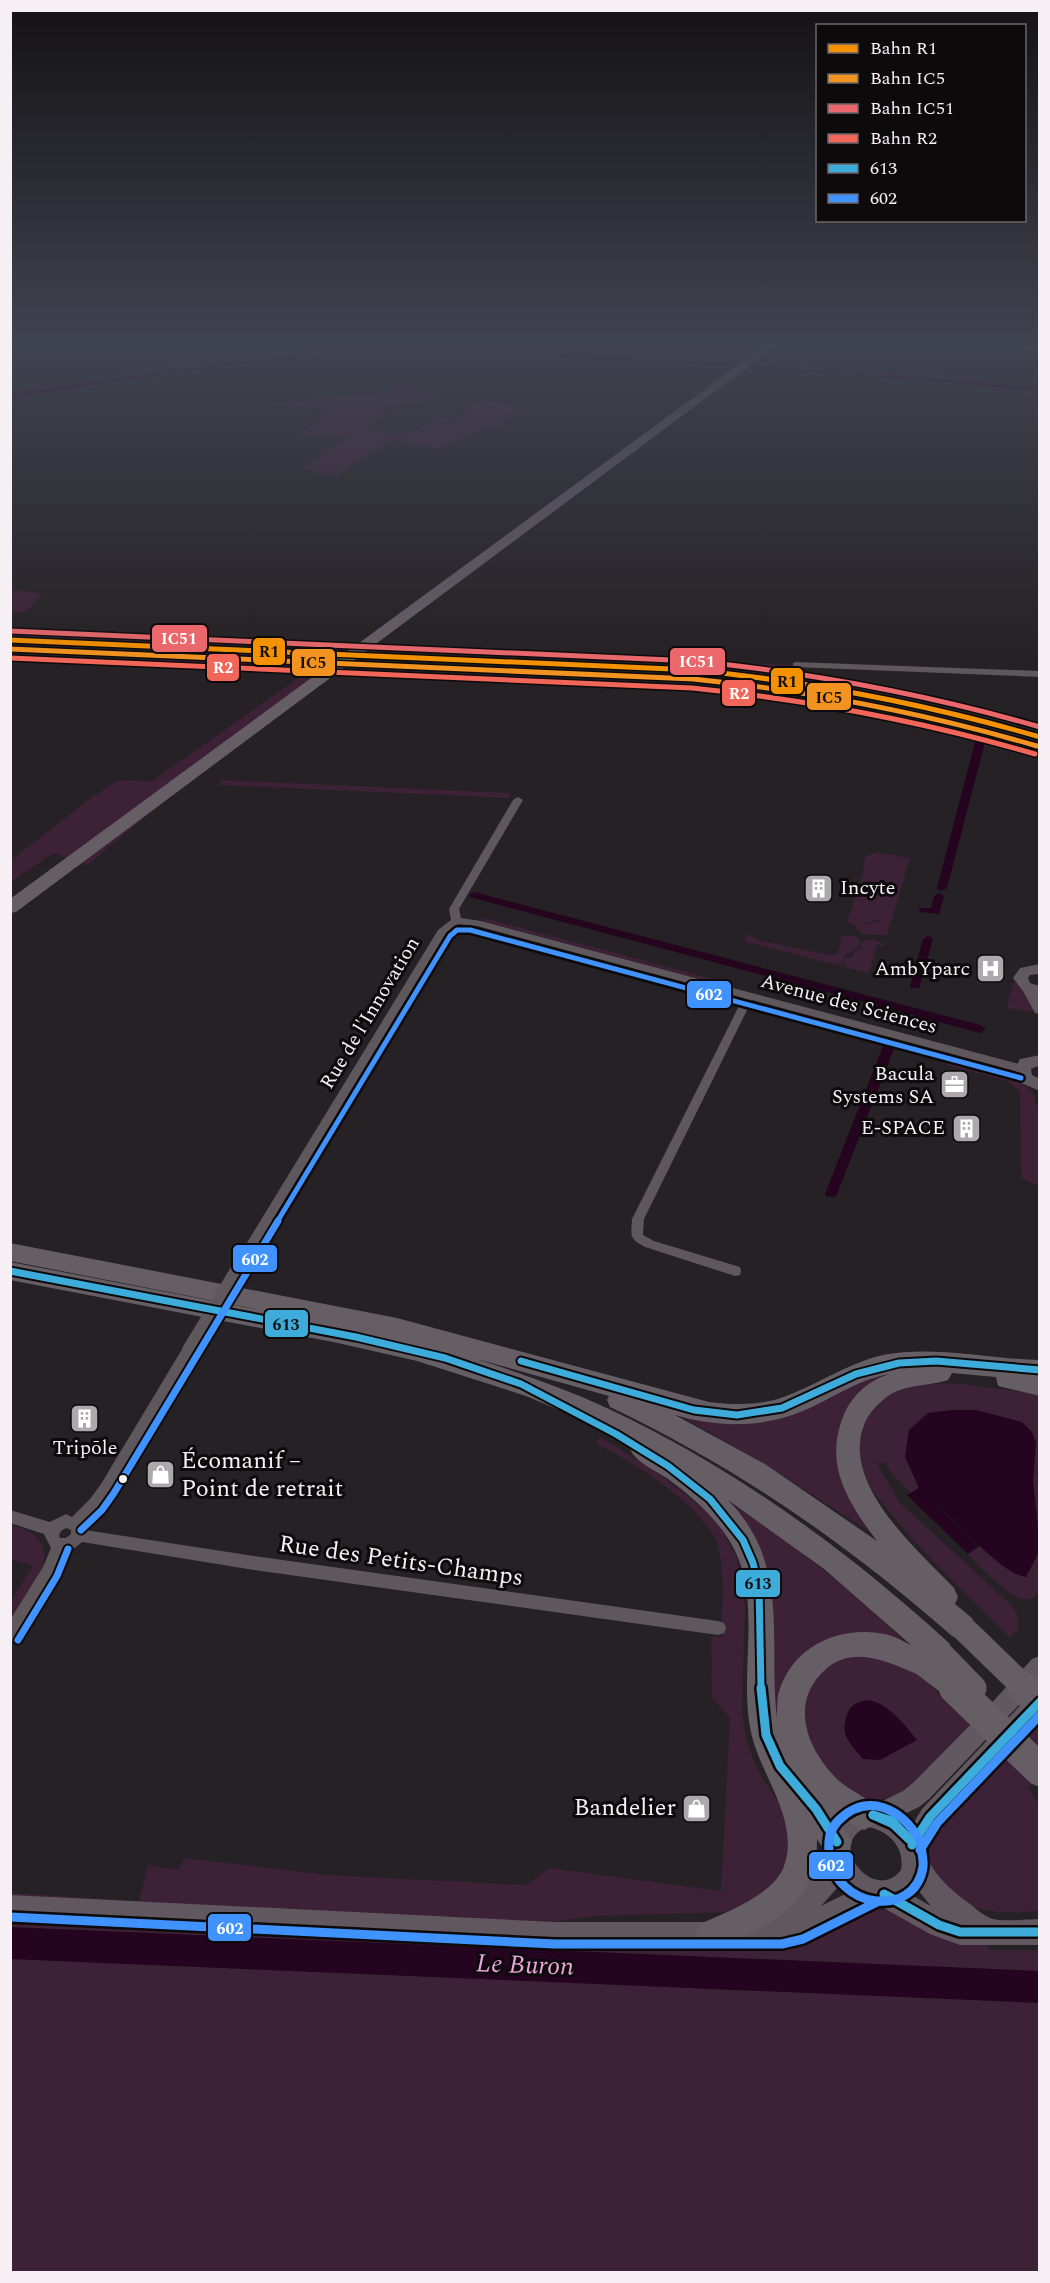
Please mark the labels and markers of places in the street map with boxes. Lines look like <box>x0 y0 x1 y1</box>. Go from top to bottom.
building icon: Incyte <box>803 872 835 904</box>
place label: Incyte <box>840 873 895 903</box>
hospital icon: AmbYparc <box>975 953 1007 985</box>
place label: AmbYparc <box>875 954 970 984</box>
place label: Bacula Systems SA <box>832 1059 934 1112</box>
office icon: Bacula Systems SA <box>939 1069 971 1101</box>
building icon: E-SPACE <box>950 1112 982 1144</box>
place label: E-SPACE <box>861 1113 945 1143</box>
building icon: Tripōle <box>69 1402 101 1434</box>
place label: Tripōle <box>53 1433 117 1463</box>
place label: Écomanif – Point de retrait <box>181 1443 343 1507</box>
shop icon: Écomanif – Point de retrait <box>144 1459 176 1491</box>
unlabelled marker <box>117 1473 129 1485</box>
place label: Bandelier <box>574 1790 676 1826</box>
shop icon: Bandelier <box>681 1792 713 1824</box>

